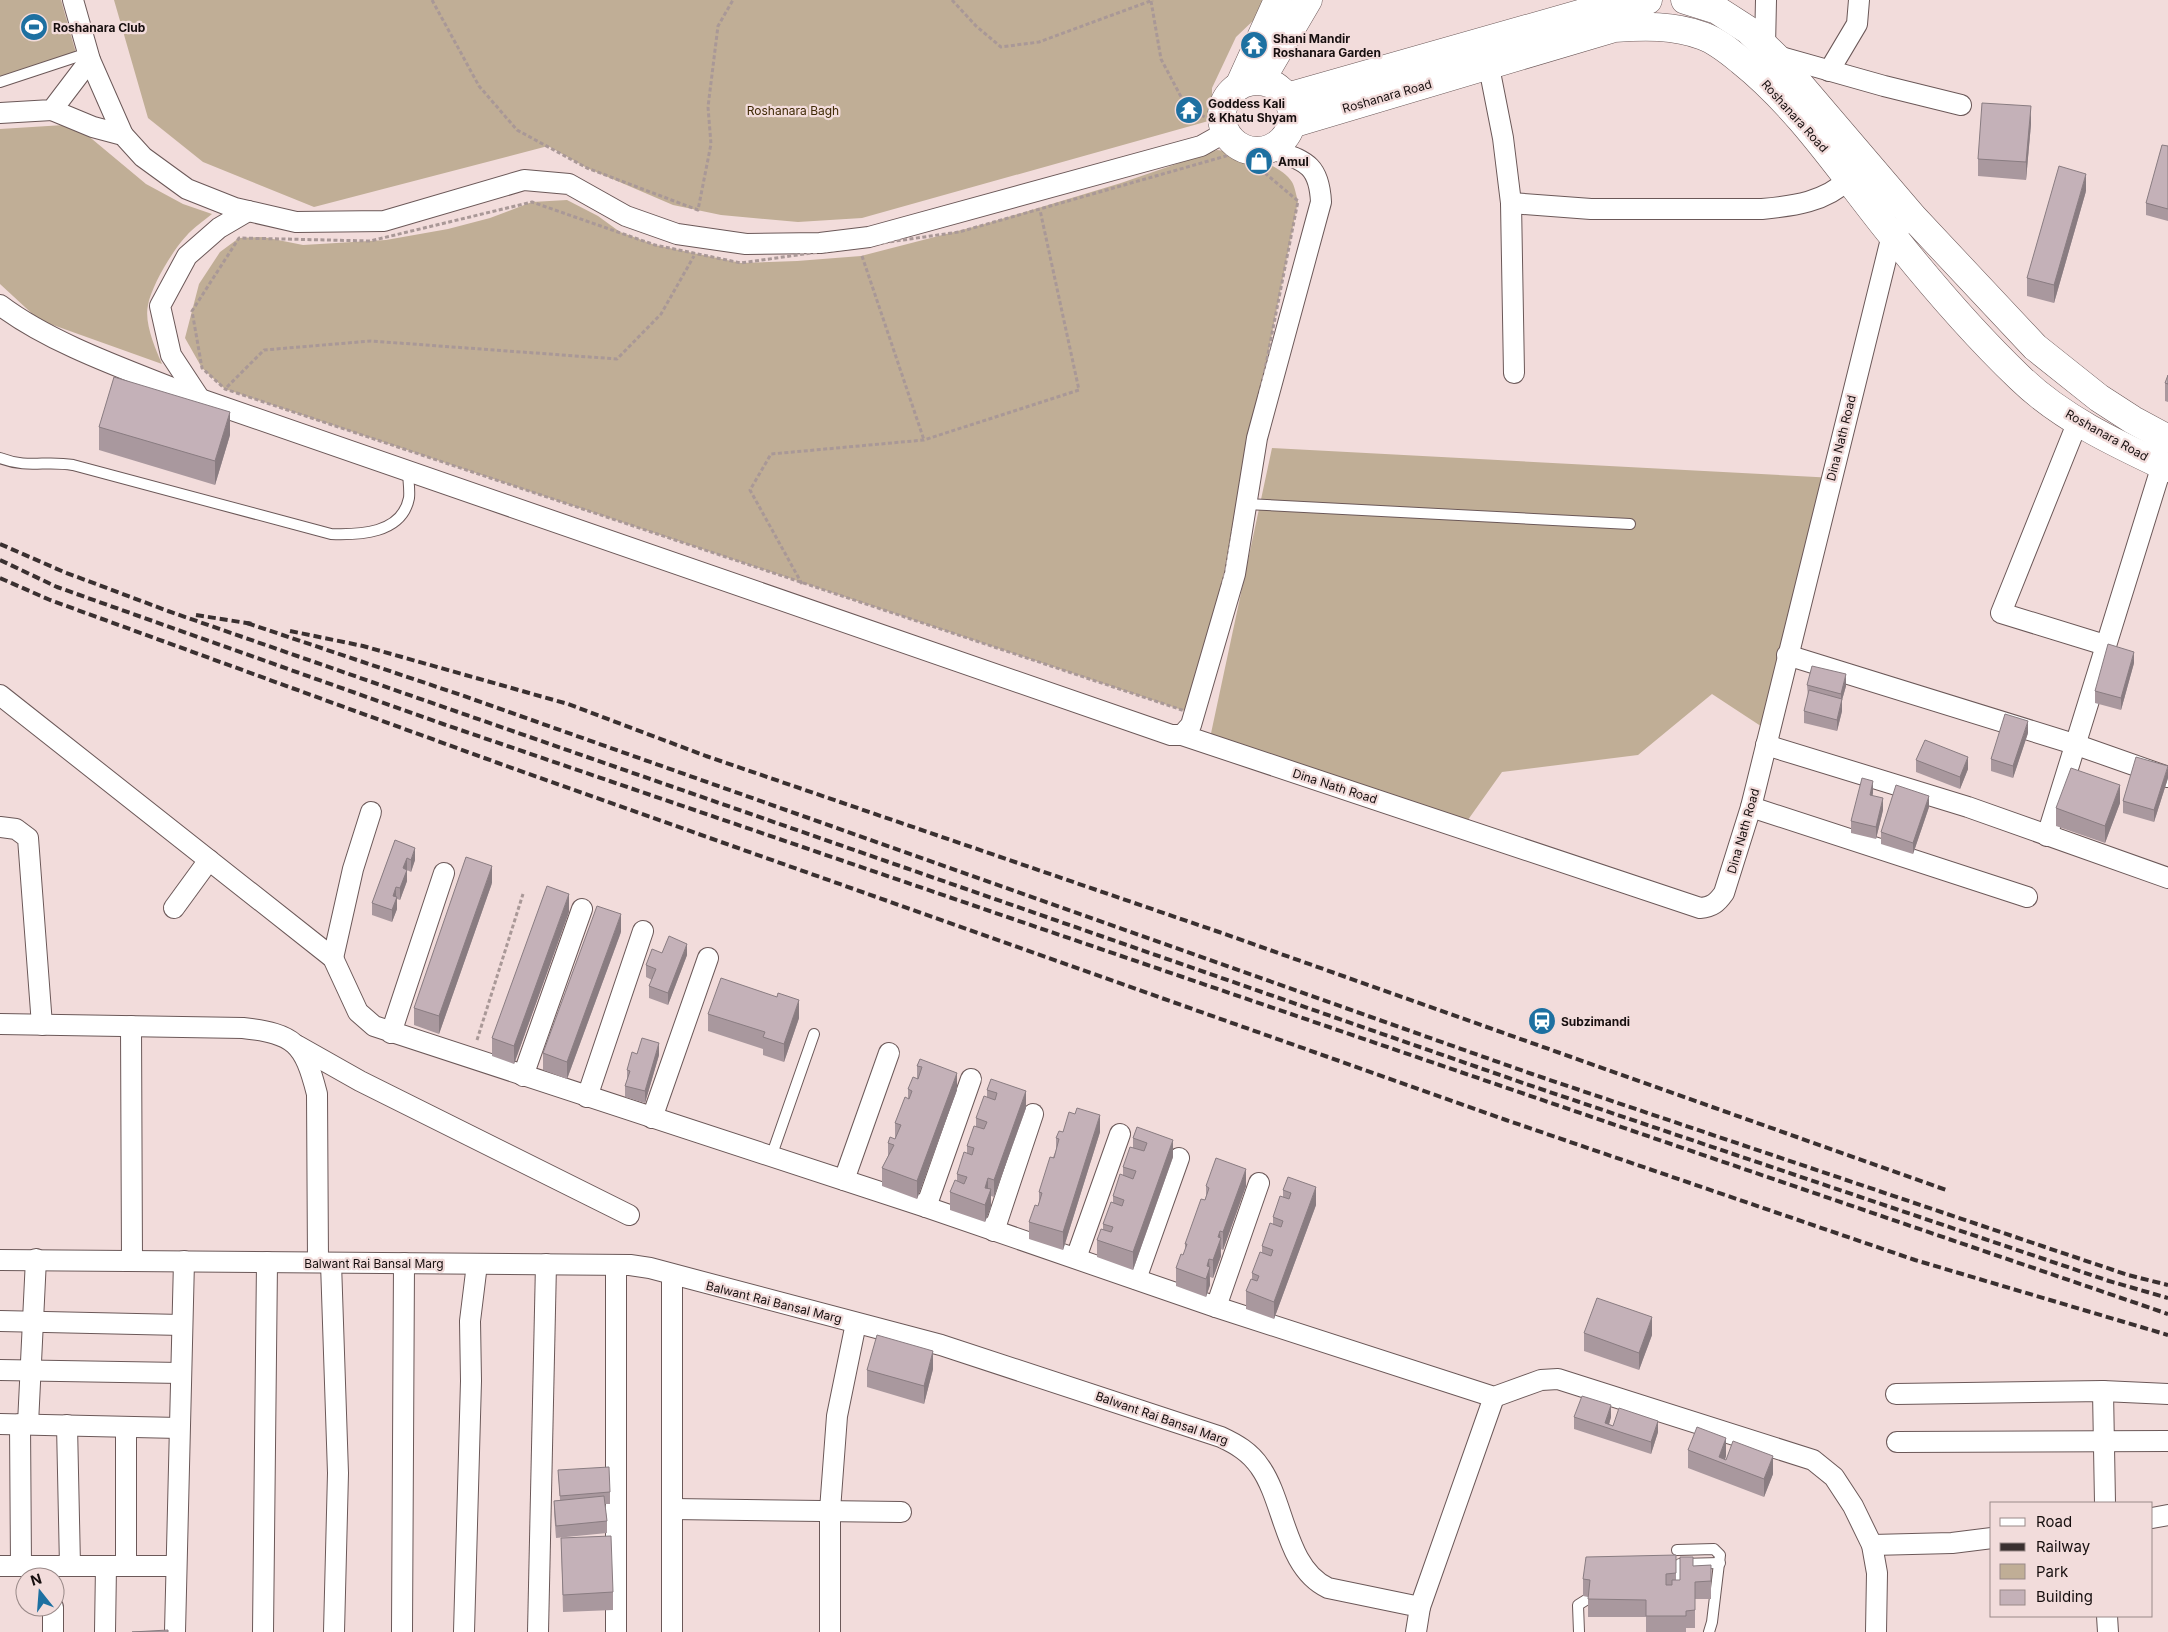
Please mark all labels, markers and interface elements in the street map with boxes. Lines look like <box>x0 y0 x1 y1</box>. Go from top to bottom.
sports icon: Roshanara Club <box>19 12 49 42</box>
place label: Roshanara Club <box>53 20 146 35</box>
temple icon: Shani Mandir Roshanara Garden <box>1239 30 1269 60</box>
place label: Shani Mandir Roshanara Garden <box>1273 31 1381 60</box>
street label: Roshanara Road <box>1341 76 1433 116</box>
street label: Roshanara Road <box>1759 77 1831 155</box>
temple icon: Goddess Kali & Khatu Shyam <box>1174 95 1204 125</box>
place label: Goddess Kali & Khatu Shyam <box>1208 96 1297 125</box>
park label: Roshanara Bagh <box>747 103 839 118</box>
shop icon: Amul <box>1244 146 1274 176</box>
place label: Amul <box>1278 154 1309 169</box>
street label: Dina Nath Road <box>1823 394 1859 482</box>
street label: Roshanara Road <box>2063 406 2151 464</box>
street label: Dina Nath Road <box>1291 765 1379 807</box>
street label: Dina Nath Road <box>1724 787 1762 875</box>
station icon: Subzimandi <box>1527 1006 1557 1036</box>
place label: Subzimandi <box>1561 1014 1630 1029</box>
street label: Balwant Rai Bansal Marg <box>304 1256 444 1271</box>
street label: Balwant Rai Bansal Marg <box>705 1278 843 1326</box>
street label: Balwant Rai Bansal Marg <box>1094 1388 1230 1448</box>
legend <box>1990 1502 2153 1617</box>
text: Road <box>2036 1512 2072 1531</box>
text: Railway <box>2036 1537 2091 1556</box>
text: Park <box>2036 1562 2069 1581</box>
north arrow <box>15 1567 65 1617</box>
text: N <box>28 1569 44 1589</box>
text: Building <box>2036 1587 2093 1606</box>

